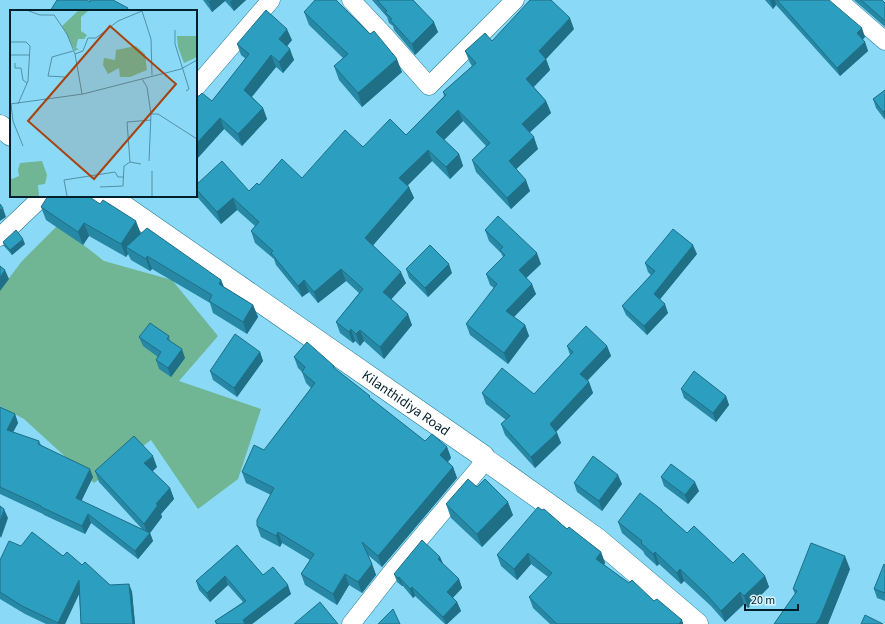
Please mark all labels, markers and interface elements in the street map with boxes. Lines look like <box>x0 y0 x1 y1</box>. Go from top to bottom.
inset map <box>10 10 197 197</box>
street label: Kilanthidiya Road <box>357 366 454 441</box>
scale bar <box>745 586 798 612</box>
text: 20 m <box>751 592 775 609</box>

